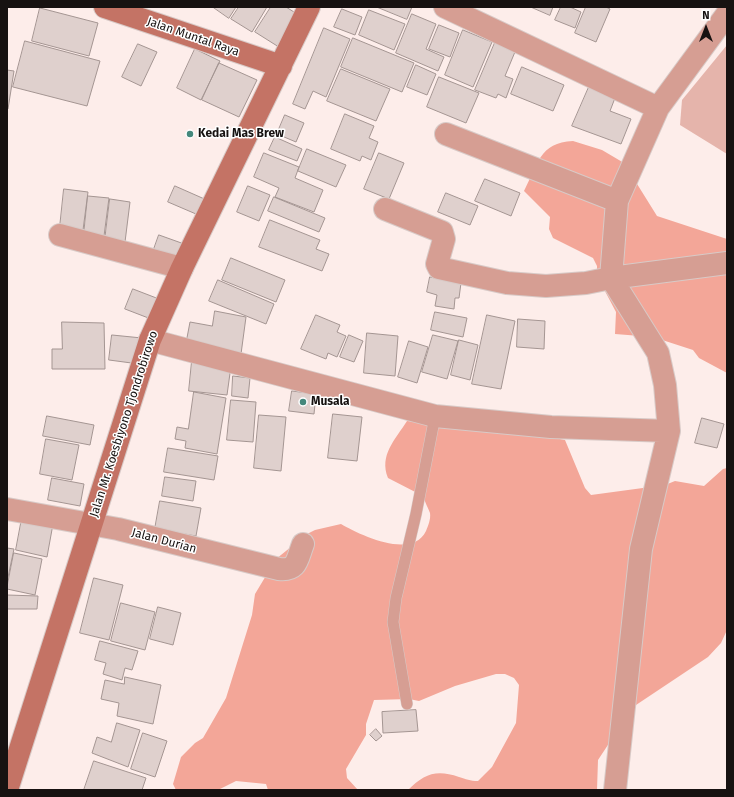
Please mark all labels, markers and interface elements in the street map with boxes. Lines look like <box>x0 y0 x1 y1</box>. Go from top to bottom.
north arrow <box>686 8 726 48</box>
text: N <box>702 9 710 22</box>
street label: Jalan Muntal Raya <box>145 14 241 60</box>
place label: Kedai Mas Brew <box>198 127 284 141</box>
marker: Kedai Mas Brew <box>185 129 195 139</box>
street label: Jalan Mr. Koesbiyono Tjondrobirowo <box>87 329 161 519</box>
place label: Musala <box>311 395 350 409</box>
marker: Musala <box>298 397 308 407</box>
street label: Jalan Durian <box>130 525 198 557</box>

